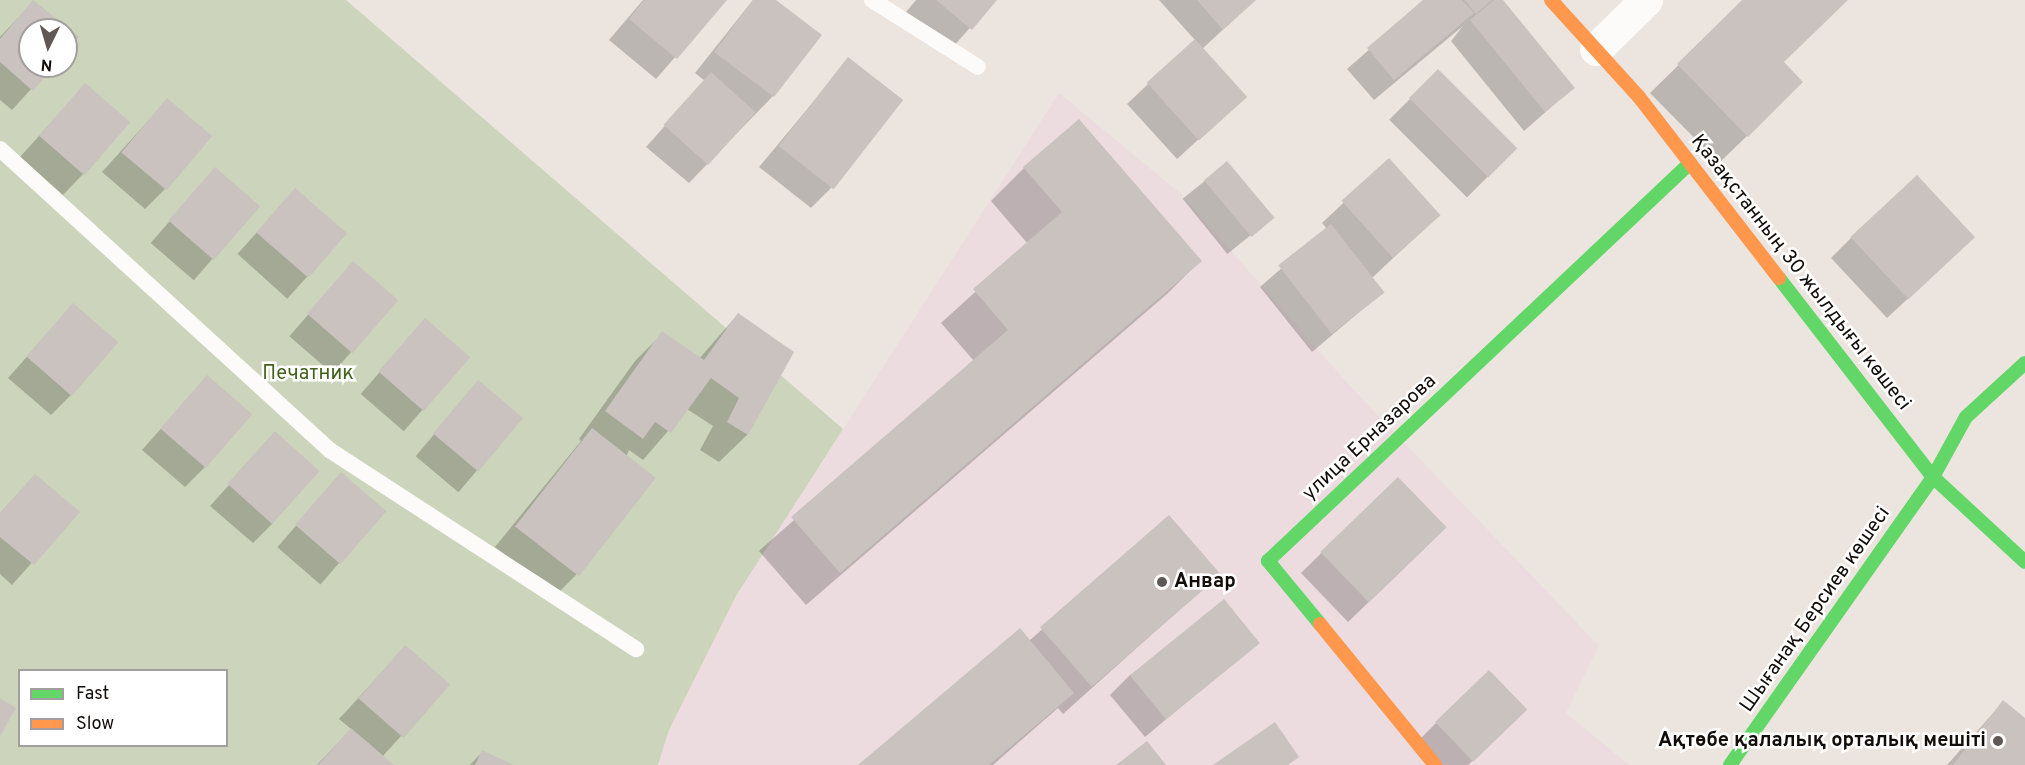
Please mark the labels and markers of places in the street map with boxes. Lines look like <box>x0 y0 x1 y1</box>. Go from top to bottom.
place label: Анвар <box>1174 570 1236 594</box>
marker: Анвар <box>1155 575 1169 589</box>
place label: Ақтөбе қалалық орталық мешіті <box>1658 729 1986 753</box>
marker: Ақтөбе қалалық орталық мешіті <box>1991 734 2005 748</box>

